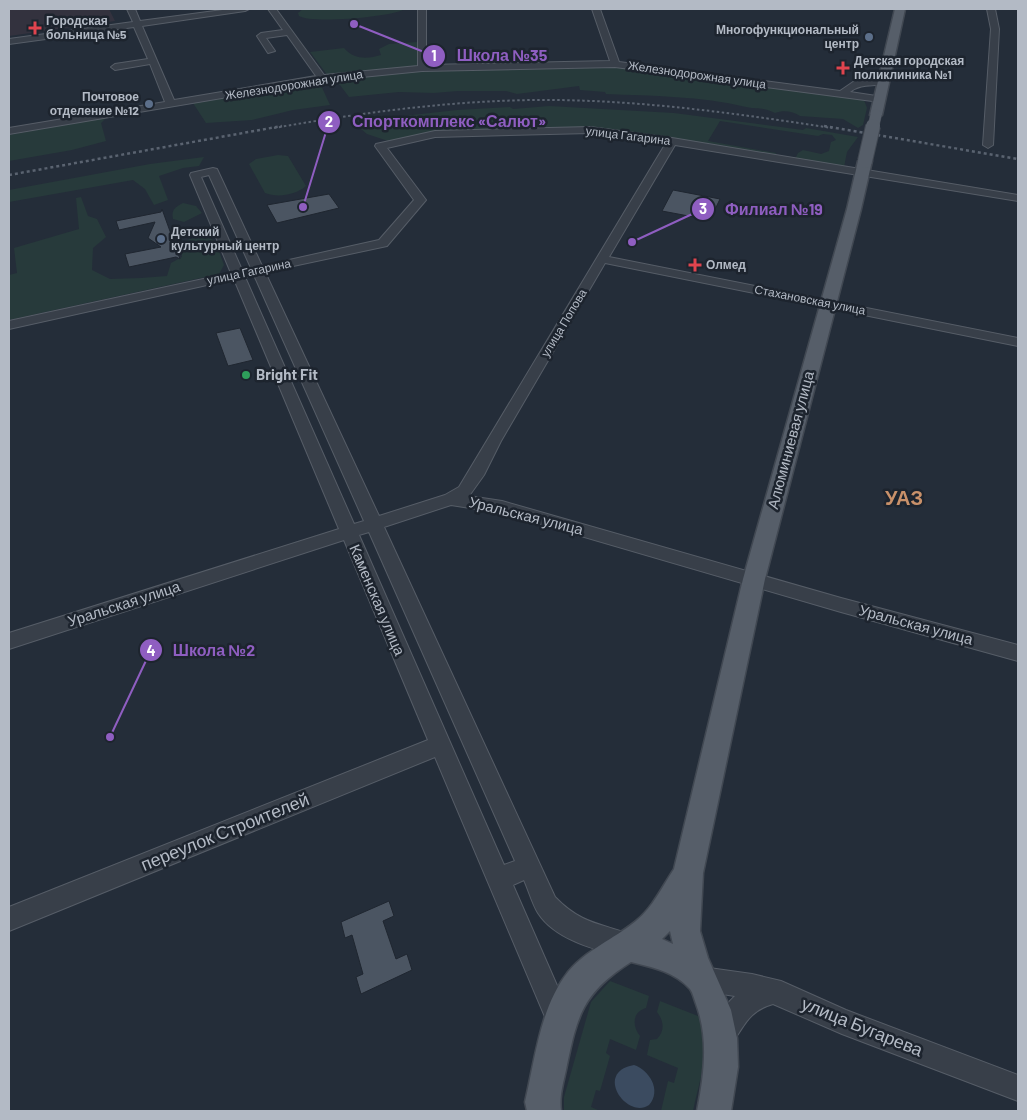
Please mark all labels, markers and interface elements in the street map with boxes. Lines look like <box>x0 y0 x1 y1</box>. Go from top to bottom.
place label: Городская больница №5 <box>46 13 127 42</box>
marker: Городская больница №5 <box>28 21 42 35</box>
place label: Многофункциональный центр <box>716 22 859 51</box>
marker: Многофункциональный центр <box>863 31 875 43</box>
callout: Школа №35 <box>422 40 557 71</box>
text: Школа №35 <box>457 45 548 64</box>
text: 1 <box>431 46 437 64</box>
place label: Детская городская поликлиника №1 <box>854 53 964 81</box>
street label: Железнодорожная улица <box>627 57 767 92</box>
marker: Детская городская поликлиника №1 <box>836 61 850 75</box>
street label: Железнодорожная улица <box>224 66 364 103</box>
place label: Почтовое отделение №12 <box>50 89 139 118</box>
marker: Почтовое отделение №12 <box>143 98 155 110</box>
callout: Спорткомплекс «Салют» <box>317 106 556 137</box>
text: Спорткомплекс «Салют» <box>352 111 546 130</box>
text: 2 <box>325 112 333 130</box>
street label: улица Гагарина <box>585 123 672 148</box>
callout: Филиал №19 <box>690 194 833 225</box>
text: 3 <box>699 199 707 217</box>
text: Филиал №19 <box>725 199 823 218</box>
place label: Детский культурный центр <box>171 224 279 253</box>
marker: Детский культурный центр <box>155 233 167 245</box>
street label: улица Гагарина <box>206 255 293 288</box>
place label: Олмед <box>706 257 746 272</box>
marker: Олмед <box>688 258 702 272</box>
street label: Стахановская улица <box>753 281 867 318</box>
street label: улица Попова <box>537 286 590 360</box>
place label: Bright Fit <box>256 365 318 383</box>
street label: Алюминиевая улица <box>763 368 817 511</box>
marker: Bright Fit <box>240 369 252 381</box>
district label: УАЗ <box>885 485 923 509</box>
street label: Уральская улица <box>467 492 586 538</box>
street label: Каменская улица <box>346 541 410 659</box>
street label: Уральская улица <box>65 576 183 630</box>
street label: Уральская улица <box>857 600 976 648</box>
callout: Школа №2 <box>138 635 266 666</box>
text: Школа №2 <box>173 640 255 659</box>
text: 4 <box>146 641 156 659</box>
street label: переулок Строителей <box>137 787 312 875</box>
street label: улица Бугарева <box>798 992 927 1061</box>

